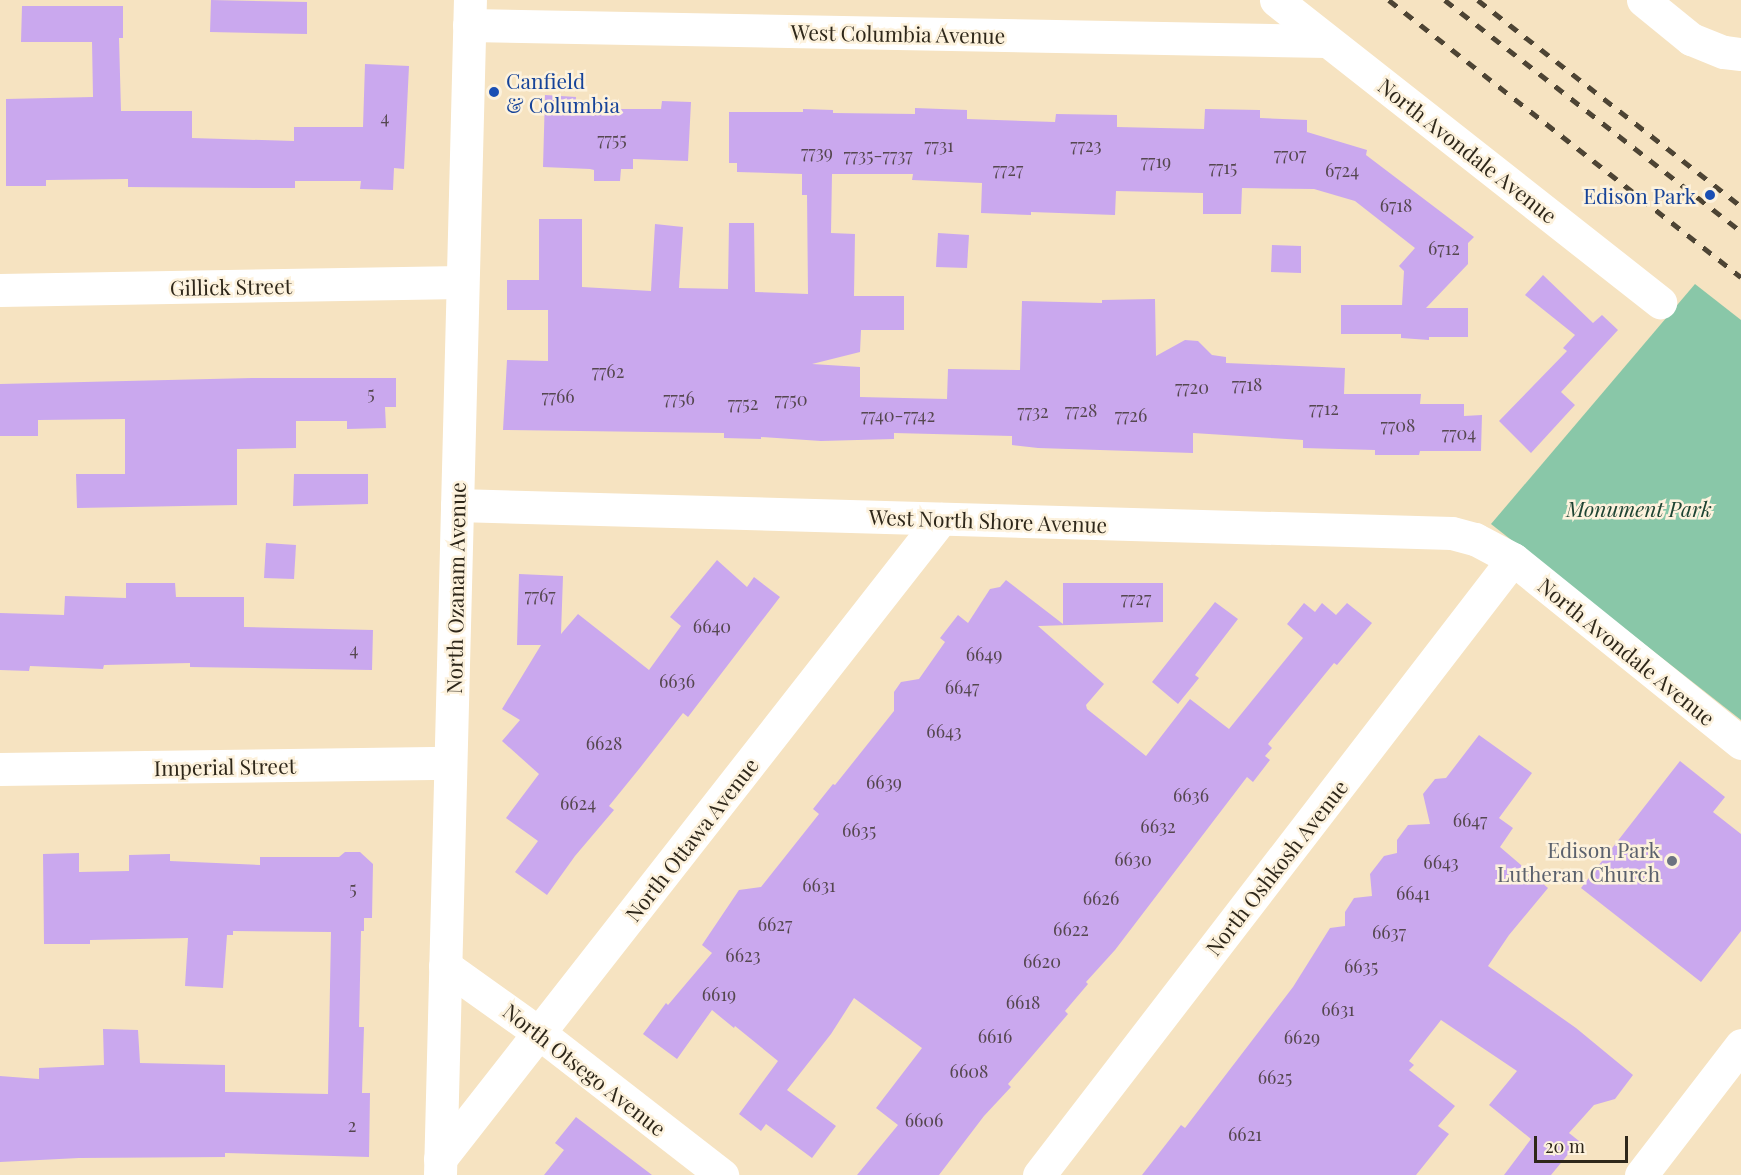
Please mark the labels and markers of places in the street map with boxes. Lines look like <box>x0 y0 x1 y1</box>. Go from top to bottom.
place label: Canfield & Columbia <box>506 67 620 117</box>
marker: Canfield & Columbia <box>487 85 501 99</box>
place label: Edison Park <box>1583 182 1696 208</box>
marker: Edison Park <box>1701 186 1719 204</box>
place label: Edison Park Lutheran Church <box>1497 836 1660 886</box>
marker: Edison Park Lutheran Church <box>1665 854 1679 868</box>

